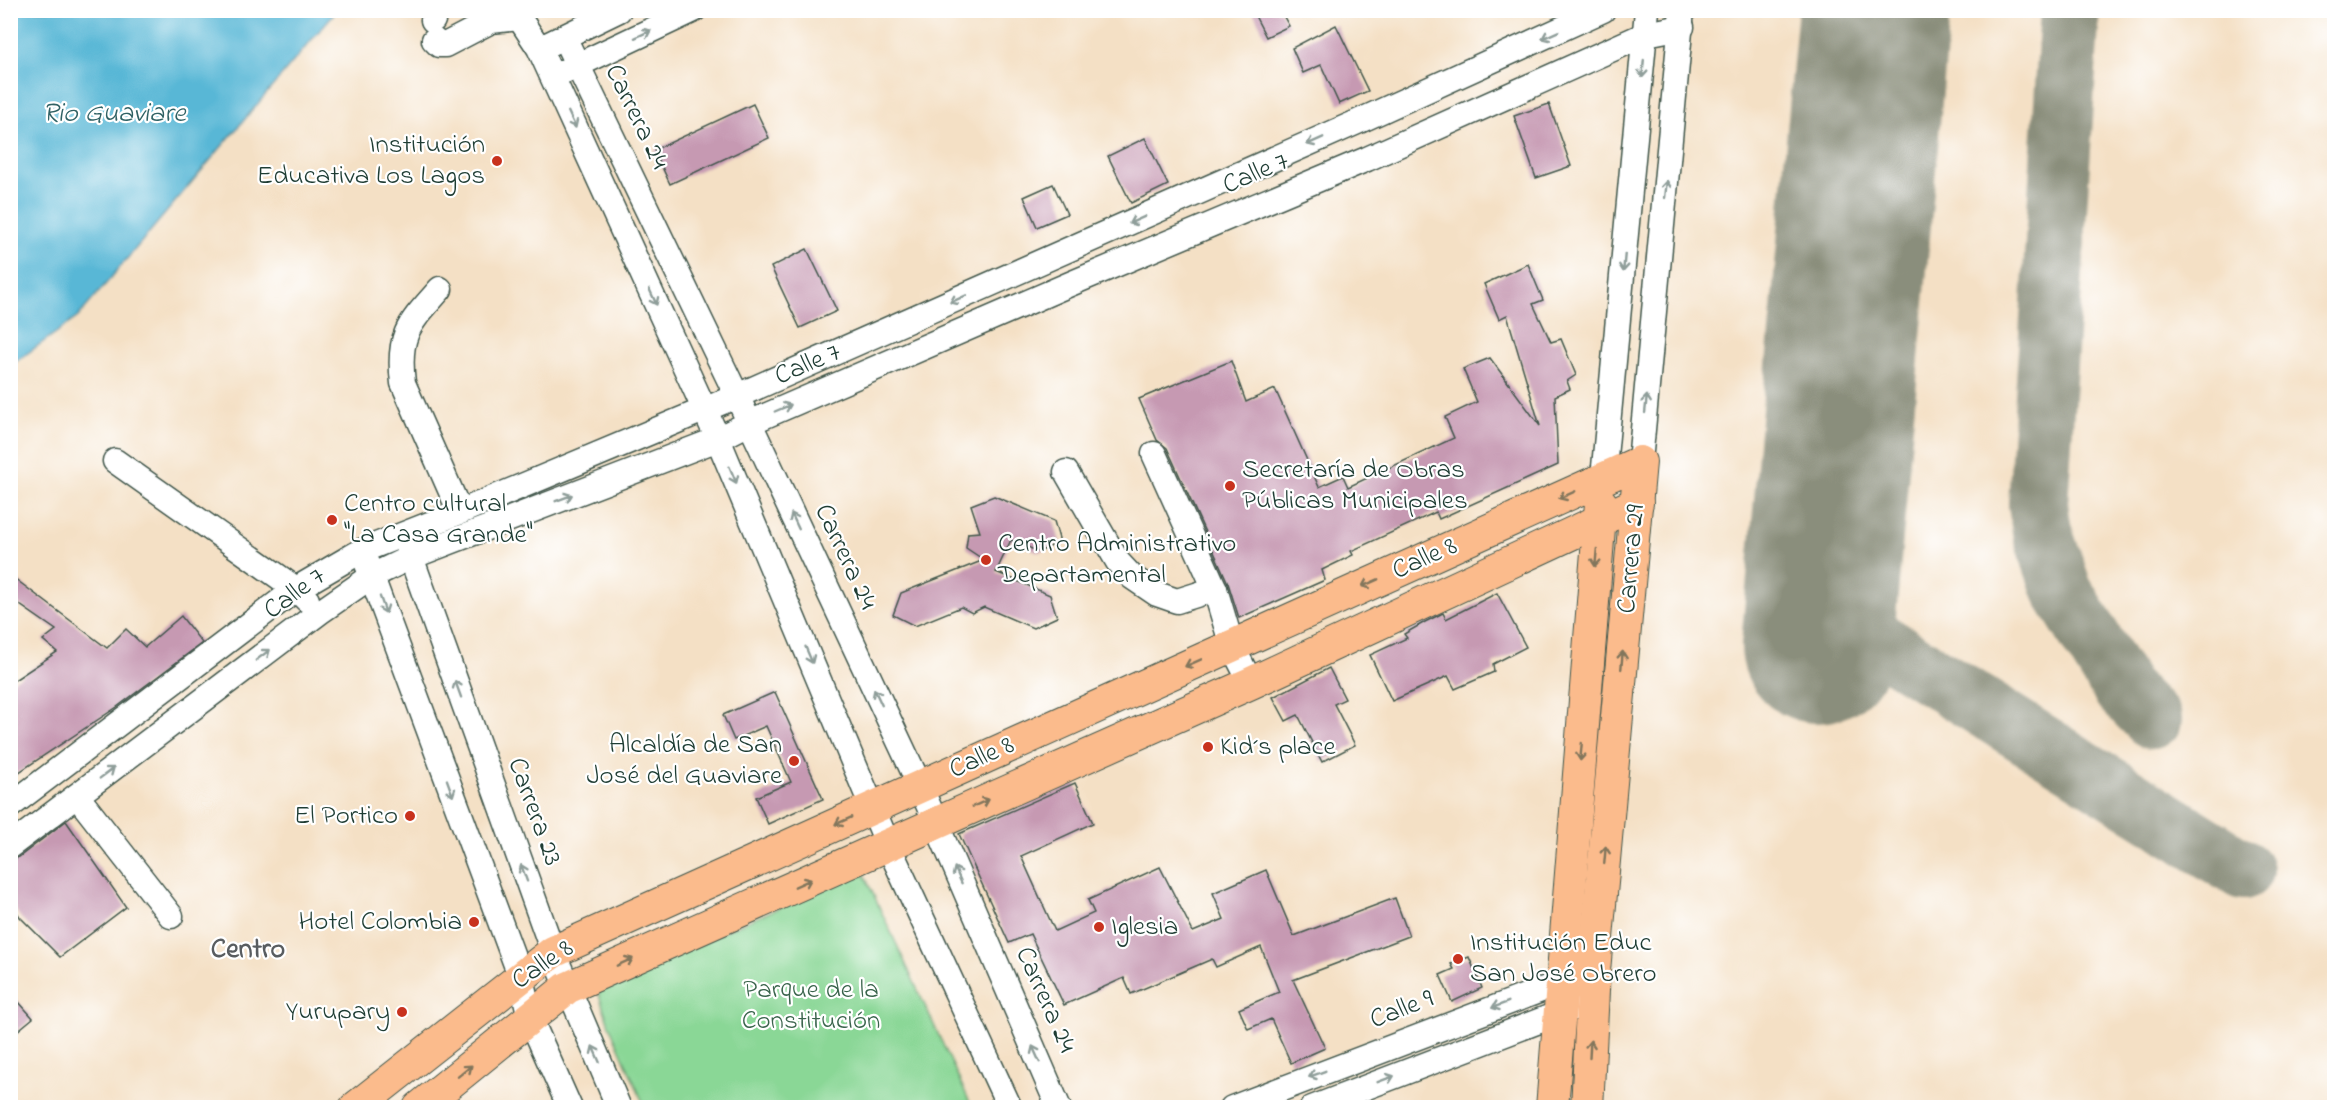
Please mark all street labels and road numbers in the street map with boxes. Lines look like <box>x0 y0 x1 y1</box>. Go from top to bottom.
street label: Carrera 24 <box>594 58 678 176</box>
street label: Calle 7 <box>1217 143 1295 205</box>
street label: Calle 7 <box>769 334 847 396</box>
street label: Carrera 24 <box>804 498 886 616</box>
street label: Carrera 29 <box>1608 503 1656 615</box>
street label: Calle 8 <box>1386 527 1464 591</box>
street label: Calle 7 <box>256 558 334 630</box>
street label: Calle 8 <box>943 726 1021 790</box>
street label: Carrera 23 <box>496 752 572 872</box>
street label: Calle 8 <box>504 930 582 1000</box>
street label: Carrera 24 <box>1004 941 1086 1059</box>
street label: Calle 9 <box>1364 980 1440 1040</box>

